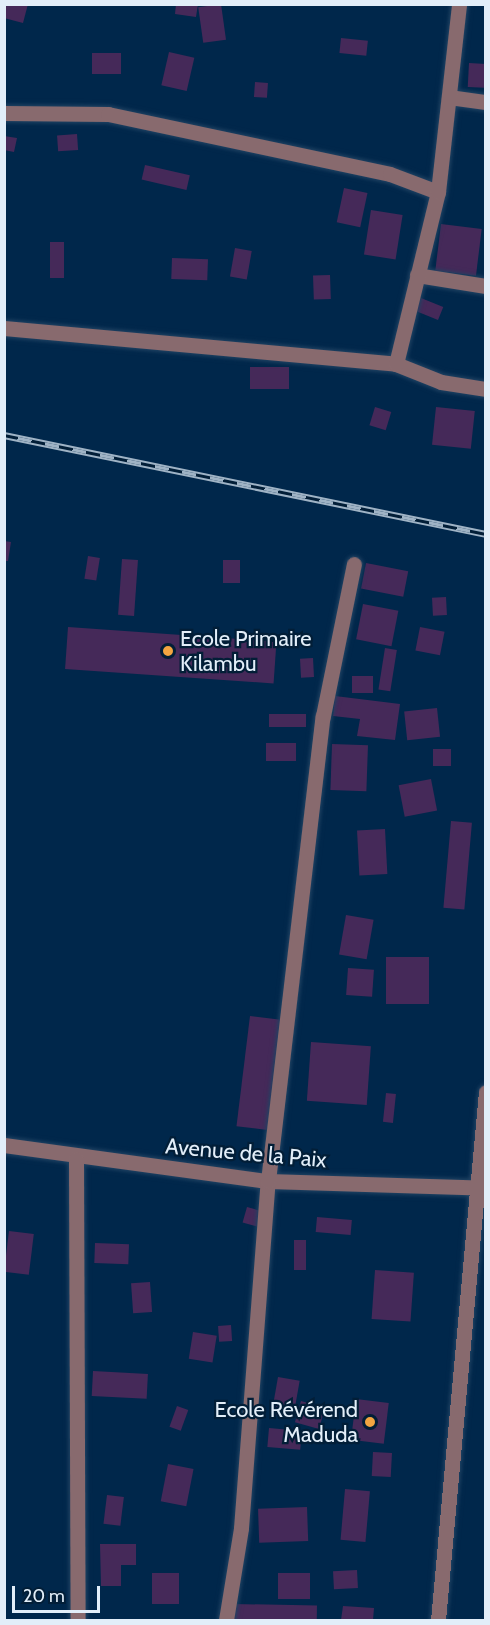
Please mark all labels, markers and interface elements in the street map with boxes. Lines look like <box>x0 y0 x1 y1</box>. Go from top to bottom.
place label: Ecole Primaire Kilambu <box>180 625 312 676</box>
marker: Ecole Primaire Kilambu <box>161 644 175 658</box>
street label: Avenue de la Paix <box>164 1133 328 1173</box>
place label: Ecole Révérend Maduda <box>215 1396 358 1448</box>
marker: Ecole Révérend Maduda <box>363 1415 377 1429</box>
scale bar <box>15 1574 104 1612</box>
text: 20 m <box>23 1585 65 1607</box>

